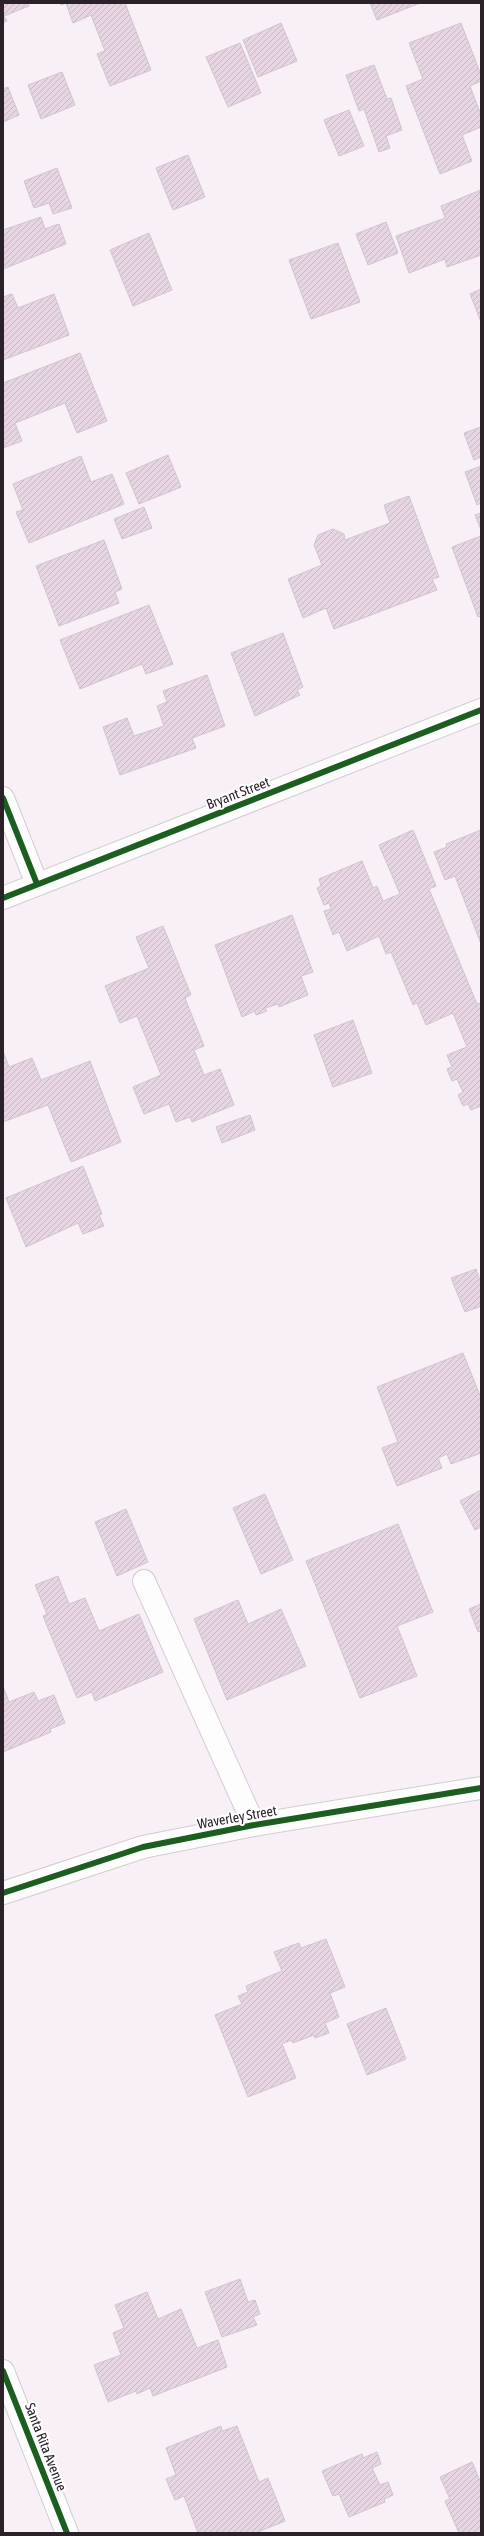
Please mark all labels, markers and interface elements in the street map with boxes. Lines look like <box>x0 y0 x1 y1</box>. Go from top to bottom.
street label: Bryant Street <box>204 774 272 812</box>
street label: Waverley Street <box>196 1802 278 1832</box>
street label: Santa Rita Avenue <box>22 2401 70 2493</box>

